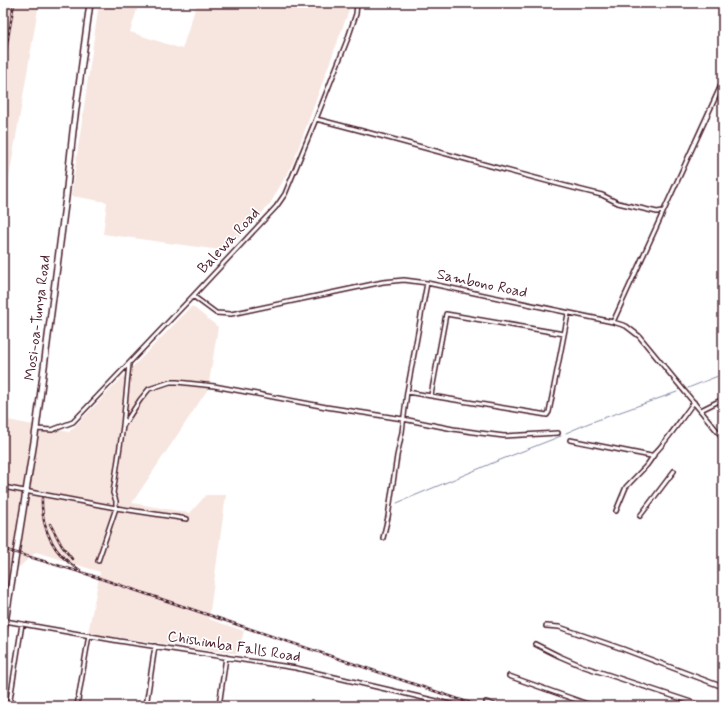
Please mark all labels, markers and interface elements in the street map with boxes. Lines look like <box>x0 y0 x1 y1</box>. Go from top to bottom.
street label: Balewa Road <box>193 204 265 278</box>
street label: Mosi-oa-Tunya Road <box>20 254 56 382</box>
street label: Sambono Road <box>435 265 529 303</box>
street label: Chishimba Falls Road <box>166 627 302 667</box>

